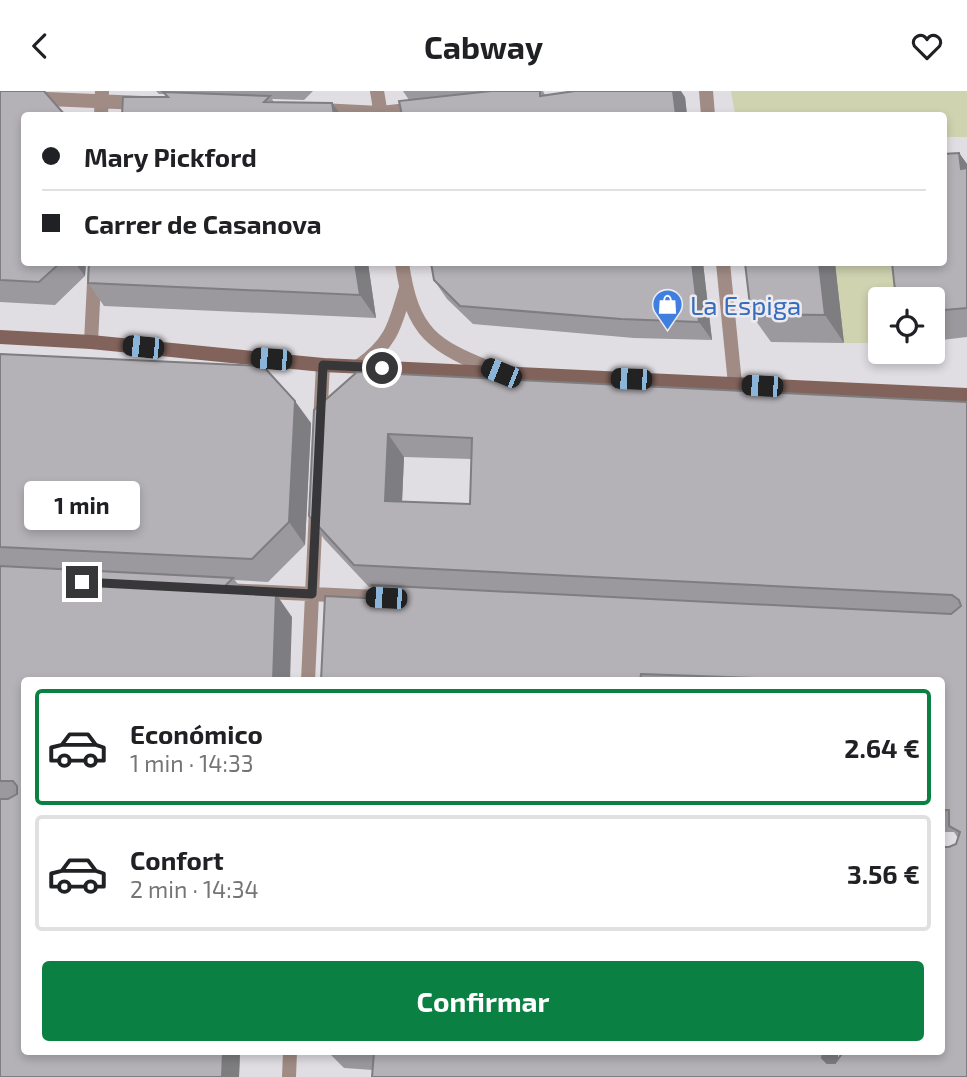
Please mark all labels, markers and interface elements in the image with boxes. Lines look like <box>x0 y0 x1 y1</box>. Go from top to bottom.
icon: back <box>21 27 59 65</box>
text: Cabway <box>424 27 543 65</box>
icon: heart <box>908 27 946 65</box>
text: Mary Pickford <box>84 141 257 172</box>
text: Carrer de Casanova <box>84 208 322 239</box>
shop icon: La Espiga <box>650 287 684 331</box>
map controls <box>868 287 945 364</box>
button: locate <box>868 287 945 364</box>
place label: La Espiga <box>690 289 801 320</box>
car <box>122 334 165 360</box>
car <box>250 347 293 371</box>
route start <box>366 352 398 384</box>
car <box>478 355 525 391</box>
car <box>610 368 653 390</box>
car <box>741 374 784 398</box>
callout: 1 min <box>24 481 140 529</box>
text: 1 min <box>54 491 110 519</box>
route end <box>66 566 98 598</box>
car <box>365 586 408 610</box>
icon: car <box>46 716 109 779</box>
text: Económico <box>130 718 263 749</box>
text: 2.64 € <box>844 732 920 763</box>
text: 1 min · 14:33 <box>130 749 254 777</box>
icon: car <box>46 842 109 905</box>
text: Confort <box>130 844 224 875</box>
text: 3.56 € <box>847 858 920 889</box>
text: 2 min · 14:34 <box>130 875 259 903</box>
button: Confirmar <box>42 961 924 1041</box>

